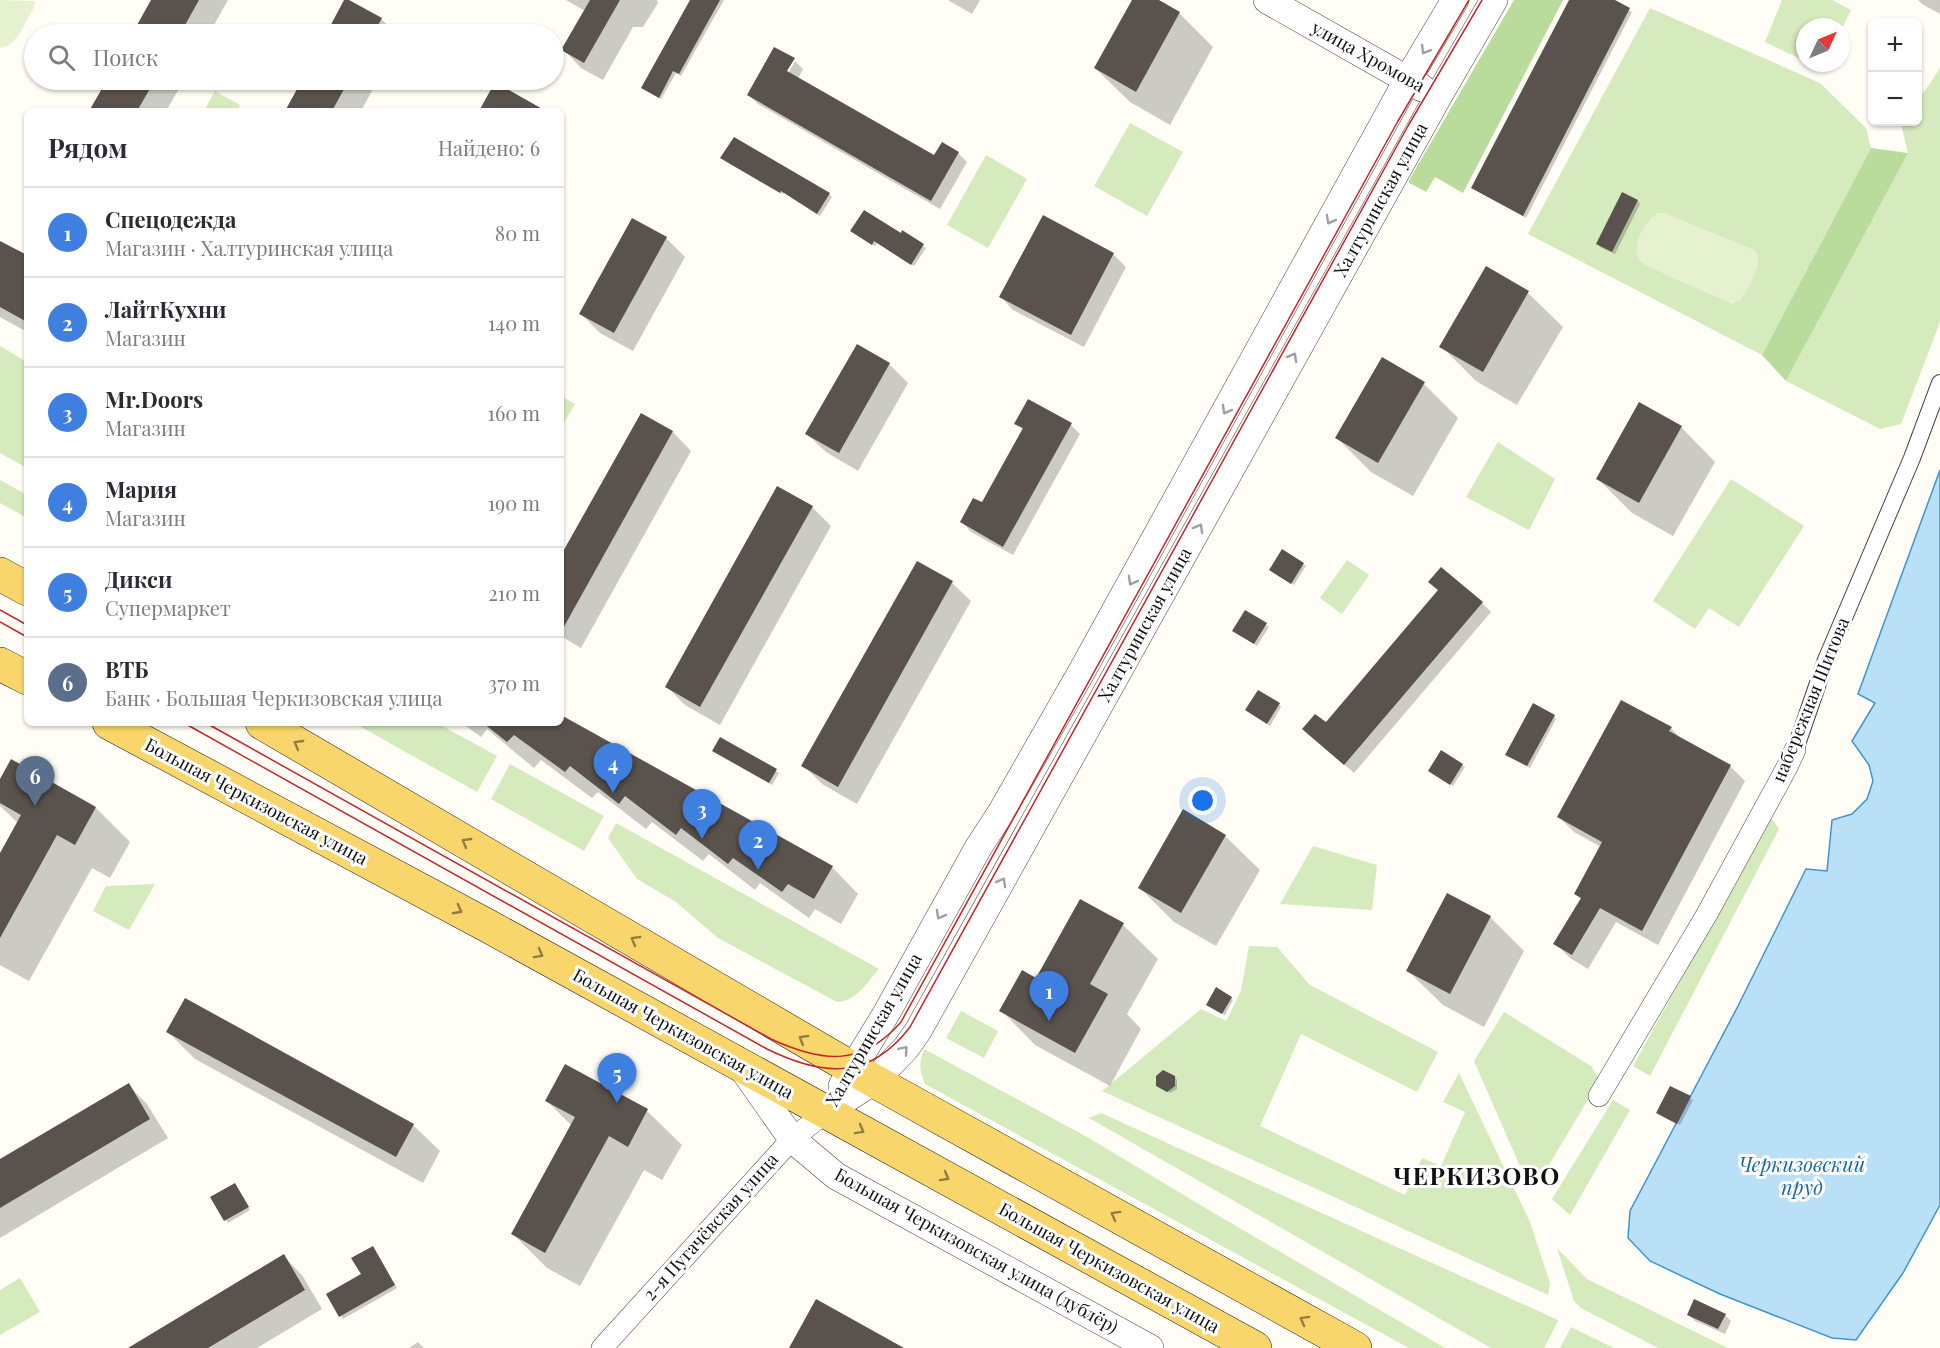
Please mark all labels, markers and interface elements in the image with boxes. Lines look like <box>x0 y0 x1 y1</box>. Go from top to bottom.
street label: улица Хромова <box>1307 15 1429 97</box>
north arrow <box>1796 18 1850 72</box>
map controls <box>1868 18 1922 126</box>
button: + <box>1868 18 1922 72</box>
search box <box>24 24 564 90</box>
icon: search <box>45 41 78 74</box>
text: Поиск <box>93 42 158 72</box>
one-way arrow <box>1421 44 1432 54</box>
button: − <box>1868 72 1922 126</box>
street label: Халтуринская улица <box>1328 118 1433 281</box>
text: Рядом <box>48 130 127 165</box>
text: Найдено: 6 <box>438 134 540 161</box>
text: Спецодежда <box>105 204 236 234</box>
one-way arrow <box>1326 214 1337 225</box>
text: 1 <box>64 219 71 246</box>
text: 80 m <box>495 219 540 246</box>
text: Магазин · Халтуринская улица <box>105 234 393 261</box>
text: ЛайтКухни <box>105 294 226 324</box>
text: 2 <box>62 309 73 336</box>
text: 140 m <box>488 309 540 336</box>
text: Магазин <box>105 324 186 351</box>
one-way arrow <box>1286 353 1298 363</box>
text: Mr.Doors <box>105 384 203 414</box>
text: 3 <box>63 399 72 426</box>
text: 160 m <box>488 399 540 426</box>
one-way arrow <box>1222 404 1233 414</box>
text: Магазин <box>105 414 186 441</box>
text: Мария <box>105 474 177 504</box>
text: 4 <box>62 489 73 516</box>
text: 190 m <box>488 489 540 516</box>
text: Магазин <box>105 504 186 531</box>
one-way arrow <box>1192 524 1203 534</box>
street label: Халтуринская улица <box>1092 543 1197 706</box>
text: Дикси <box>105 564 172 594</box>
one-way arrow <box>1128 574 1139 585</box>
text: 5 <box>63 579 72 606</box>
text: 210 m <box>488 579 540 606</box>
text: Супермаркет <box>105 594 231 621</box>
street label: набережная Шитова <box>1766 614 1854 786</box>
text: ВТБ <box>105 654 149 684</box>
text: 6 <box>62 669 73 696</box>
text: 370 m <box>488 669 540 696</box>
text: Банк · Большая Черкизовская улица <box>105 684 442 711</box>
street label: Большая Черкизовская улица <box>141 732 372 870</box>
one-way arrow <box>293 739 304 751</box>
pin: 4 <box>594 744 632 793</box>
pin: 6 <box>15 756 54 806</box>
your location <box>1188 786 1217 815</box>
pin: 3 <box>682 790 722 839</box>
pin: 2 <box>738 820 777 870</box>
one-way arrow <box>462 838 472 849</box>
one-way arrow <box>995 877 1006 888</box>
one-way arrow <box>452 903 462 914</box>
one-way arrow <box>936 909 948 920</box>
one-way arrow <box>630 936 641 947</box>
one-way arrow <box>533 947 543 958</box>
street label: Халтуринская улица <box>819 949 927 1110</box>
street label: Большая Черкизовская улица <box>569 962 798 1104</box>
pin: 1 <box>1030 972 1068 1021</box>
one-way arrow <box>799 1034 809 1046</box>
one-way arrow <box>896 1046 907 1057</box>
pin: 5 <box>598 1054 636 1103</box>
one-way arrow <box>853 1123 864 1135</box>
street label: 2-я Пугачёвская улица <box>637 1147 783 1305</box>
water label: Черкизовский пруд <box>1739 1150 1866 1200</box>
district label: ЧЕРКИЗОВО <box>1393 1159 1561 1191</box>
street label: Большая Черкизовская улица (дублёр) <box>831 1164 1121 1338</box>
one-way arrow <box>938 1170 949 1181</box>
street label: Большая Черкизовская улица <box>995 1198 1223 1338</box>
one-way arrow <box>1110 1211 1121 1222</box>
one-way arrow <box>1300 1316 1310 1327</box>

